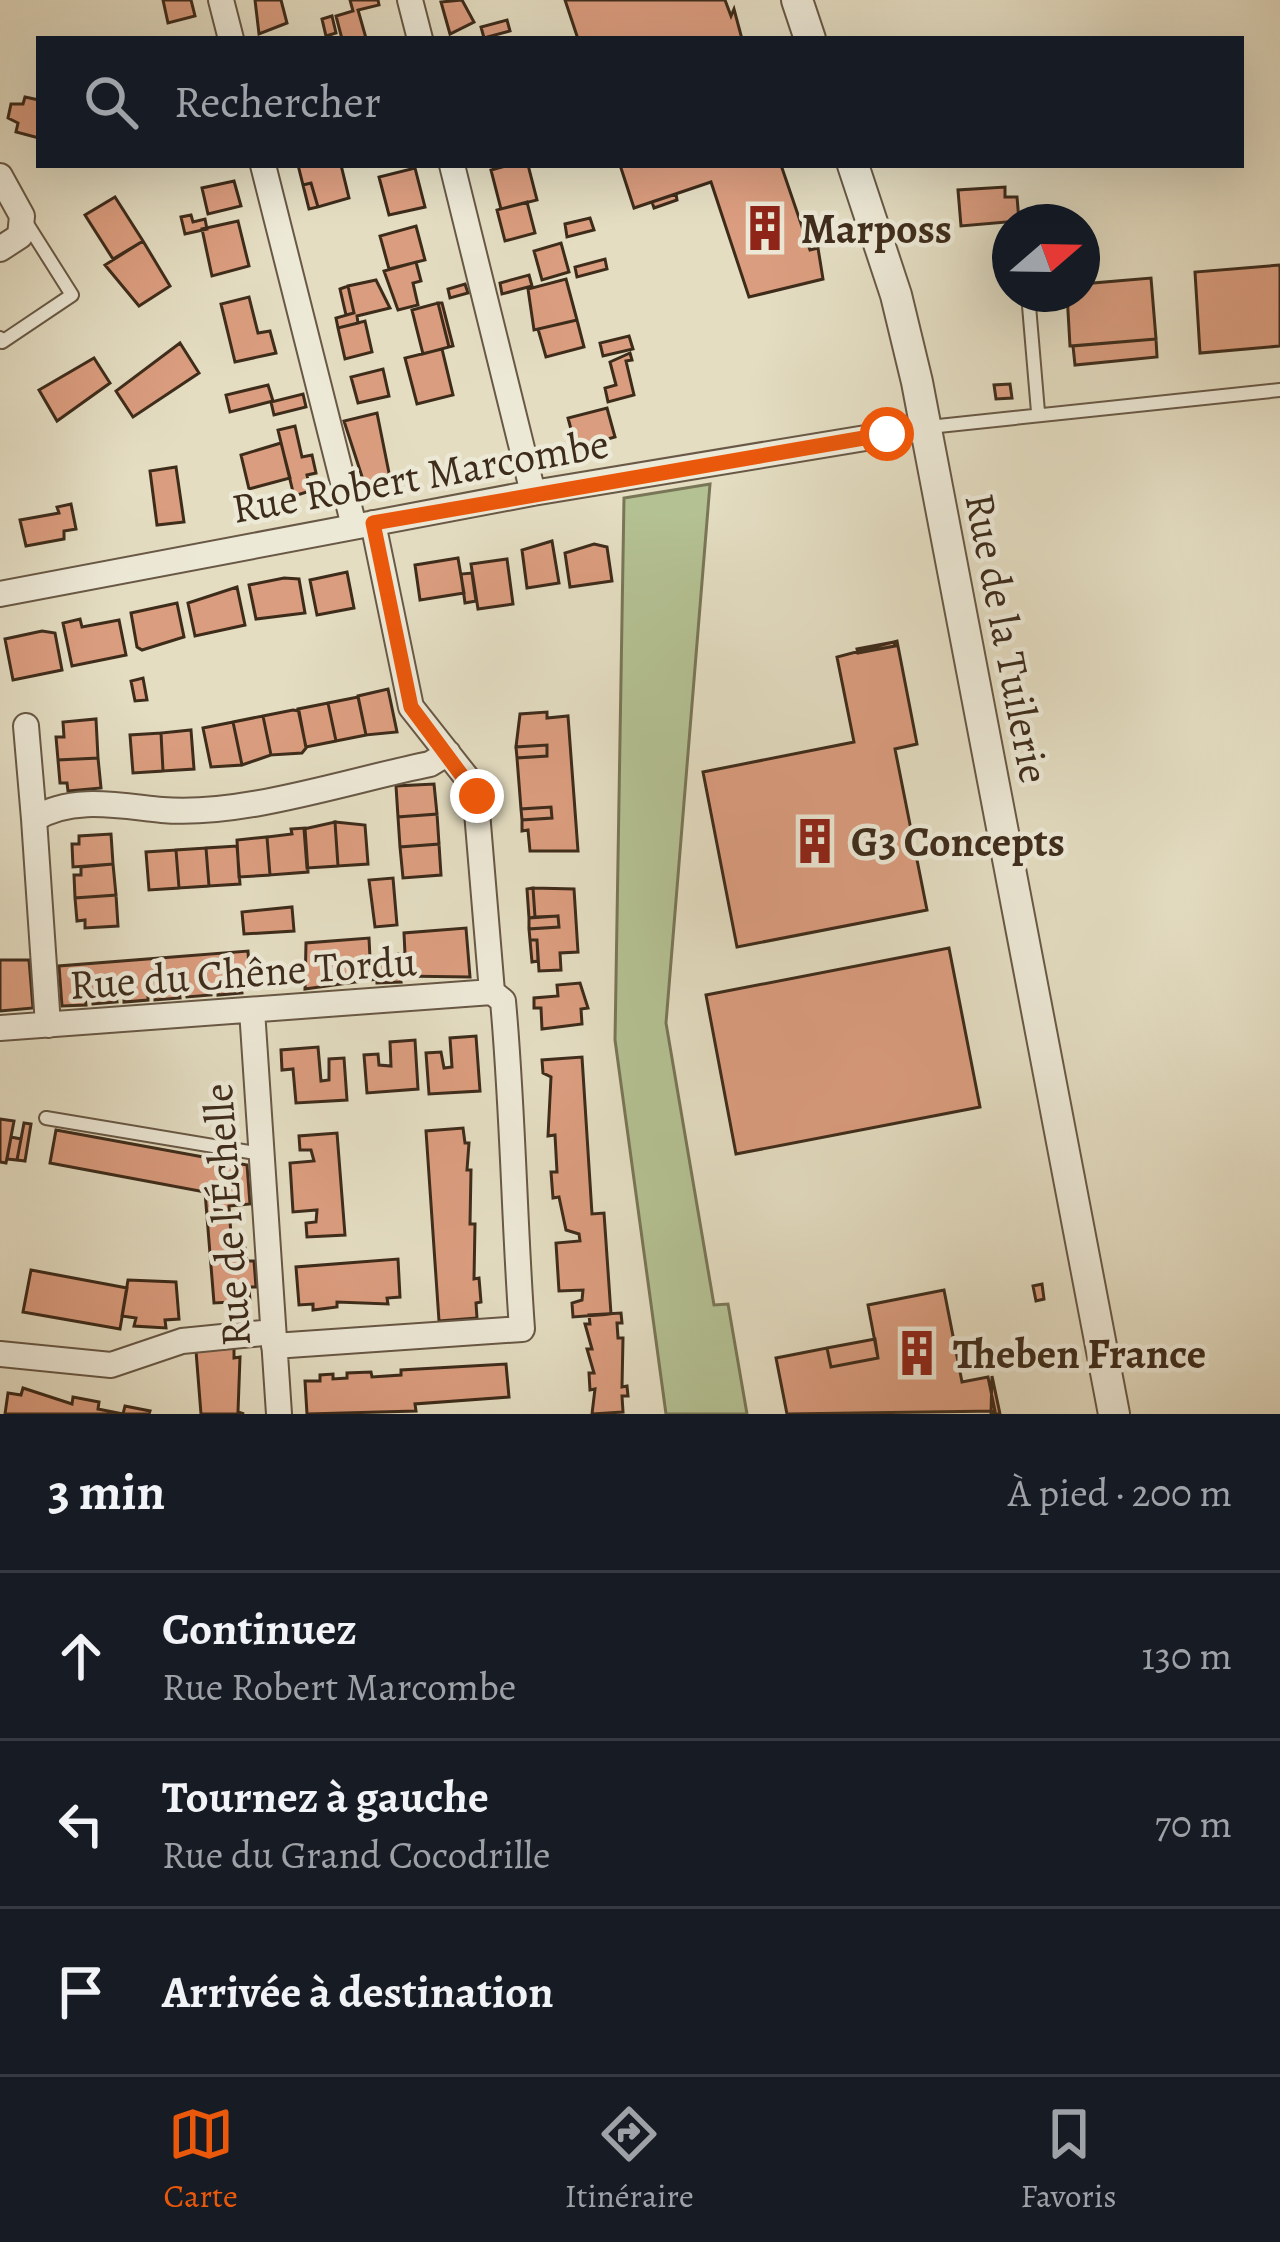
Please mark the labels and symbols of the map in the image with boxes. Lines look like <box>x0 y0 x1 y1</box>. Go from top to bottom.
place label: Marposs <box>801 200 952 257</box>
building icon: Marposs <box>740 203 790 253</box>
north arrow <box>992 204 1100 312</box>
route start <box>860 407 914 461</box>
street label: Rue Robert Marcombe <box>227 414 613 537</box>
street label: Rue de la Tuilerie <box>951 488 1064 788</box>
route end <box>450 769 504 823</box>
place label: G3 Concepts <box>851 813 1065 870</box>
building icon: G3 Concepts <box>790 816 840 866</box>
street label: Rue du Chêne Tordu <box>68 932 419 1013</box>
street label: Rue de l'Échelle <box>189 1081 264 1348</box>
place label: Theben France <box>953 1325 1206 1382</box>
building icon: Theben France <box>892 1328 942 1378</box>

